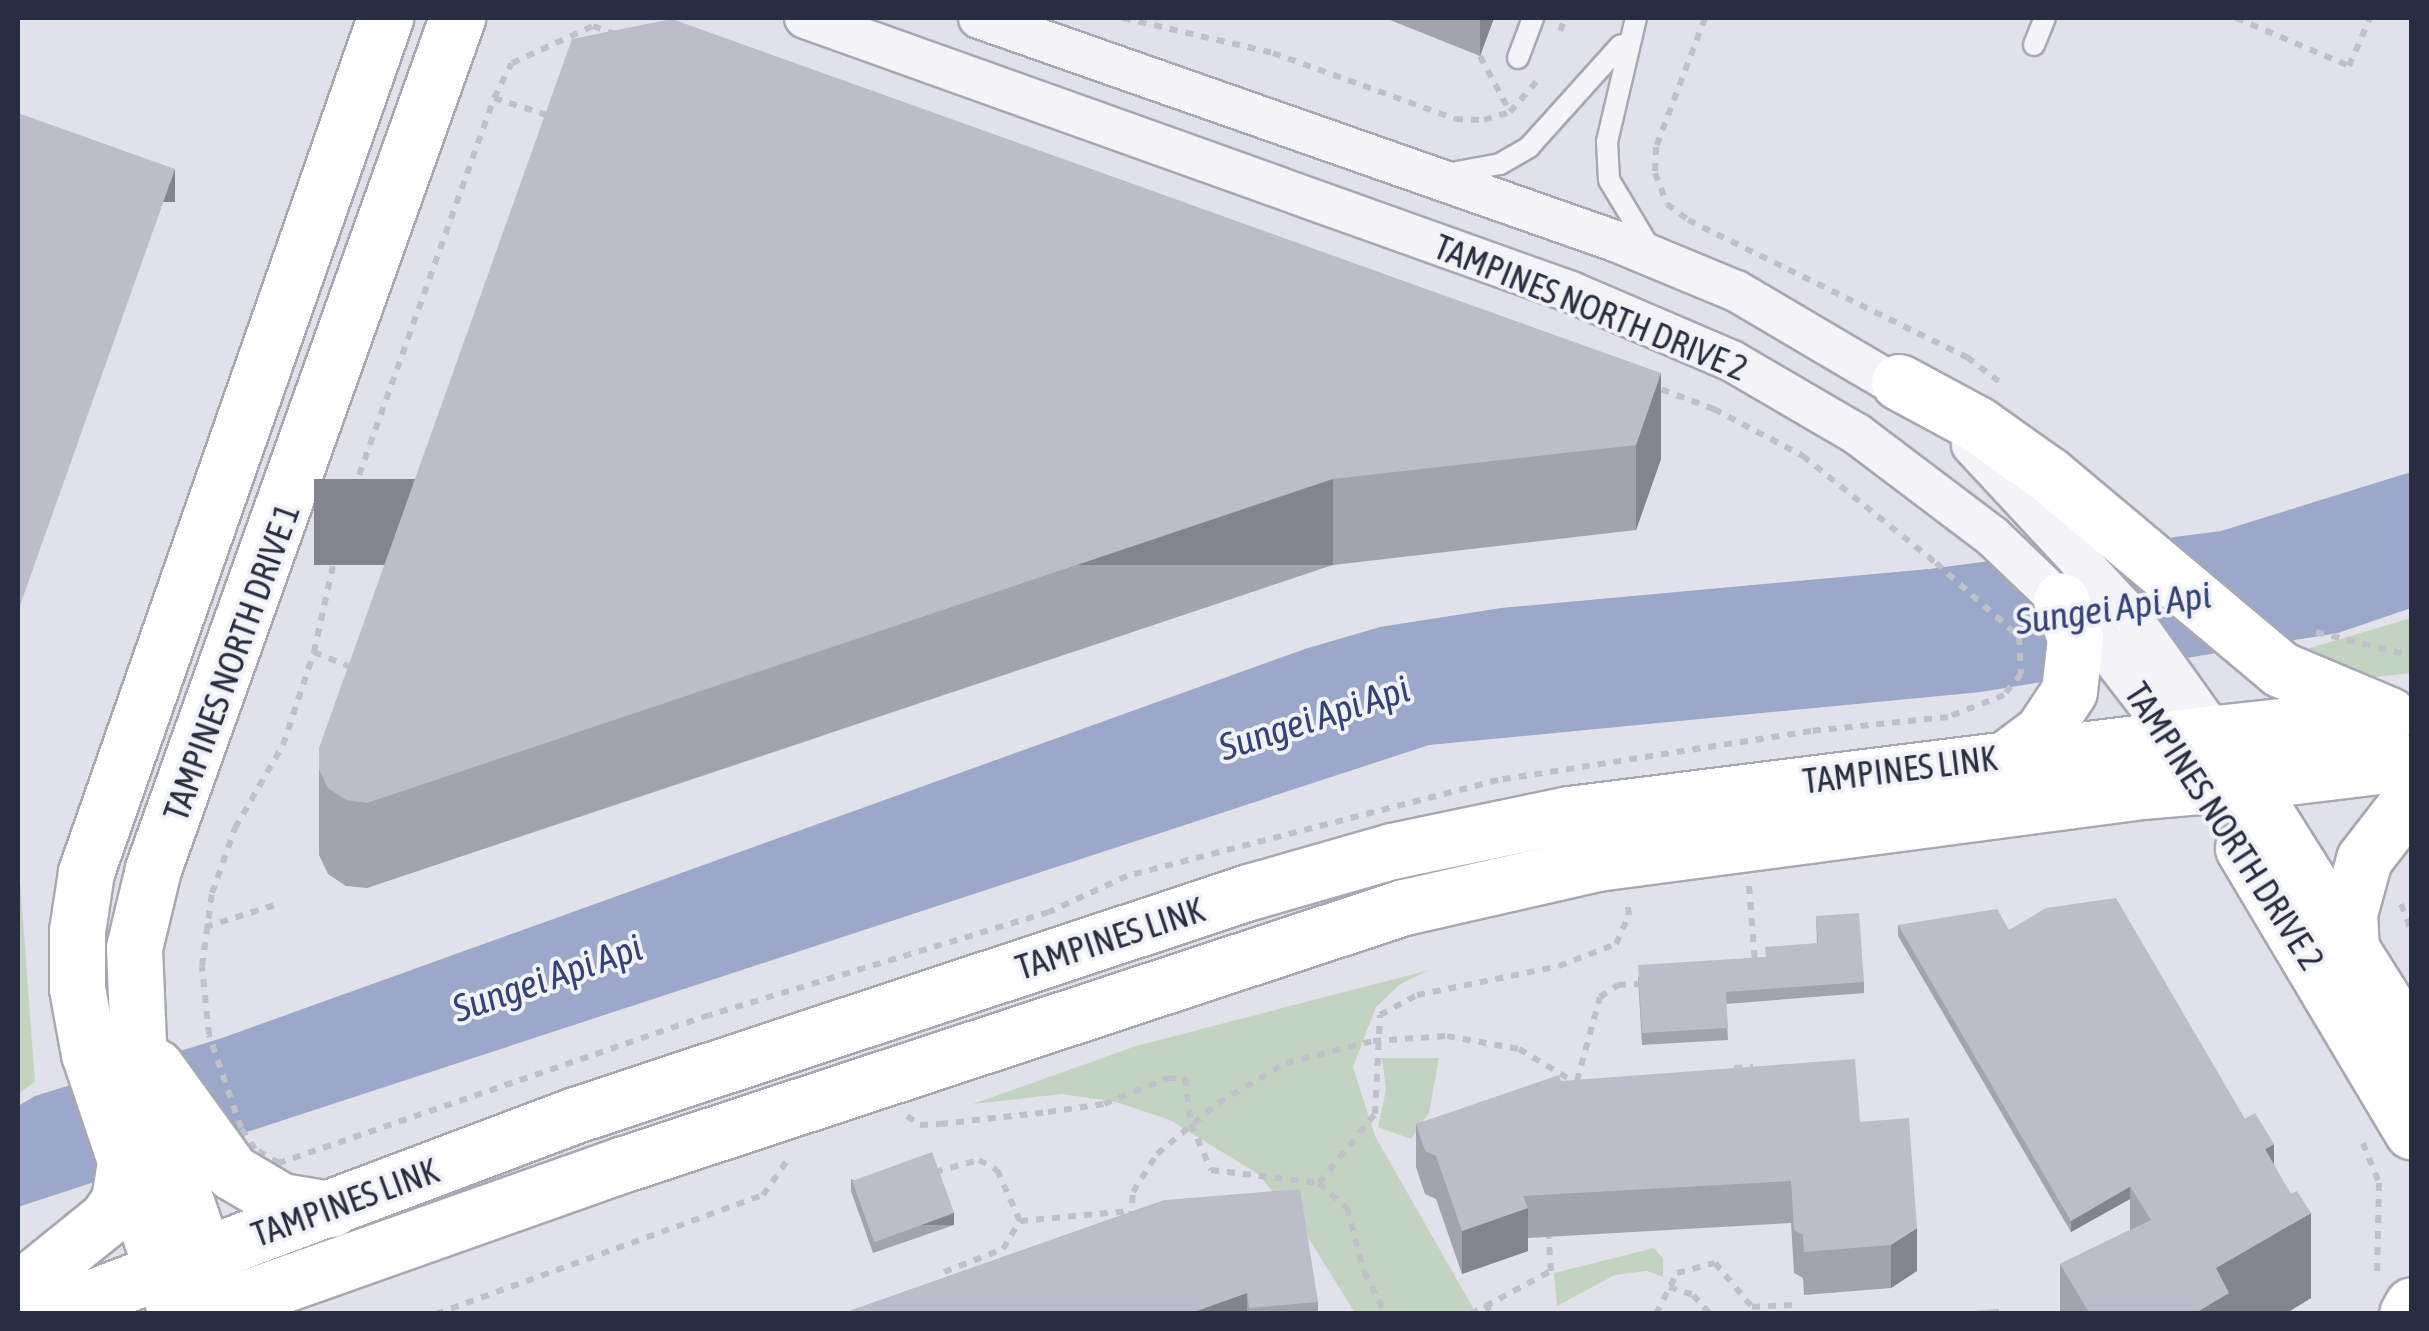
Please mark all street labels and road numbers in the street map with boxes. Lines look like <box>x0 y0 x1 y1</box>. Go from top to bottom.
street label: TAMPINES NORTH DRIVE 2 <box>1428 225 1754 389</box>
street label: TAMPINES NORTH DRIVE 1 <box>154 498 308 826</box>
street label: TAMPINES NORTH DRIVE 2 <box>2116 674 2334 978</box>
street label: TAMPINES LINK <box>1800 736 2000 802</box>
street label: TAMPINES LINK <box>1010 888 1210 988</box>
street label: TAMPINES LINK <box>246 1149 444 1255</box>

